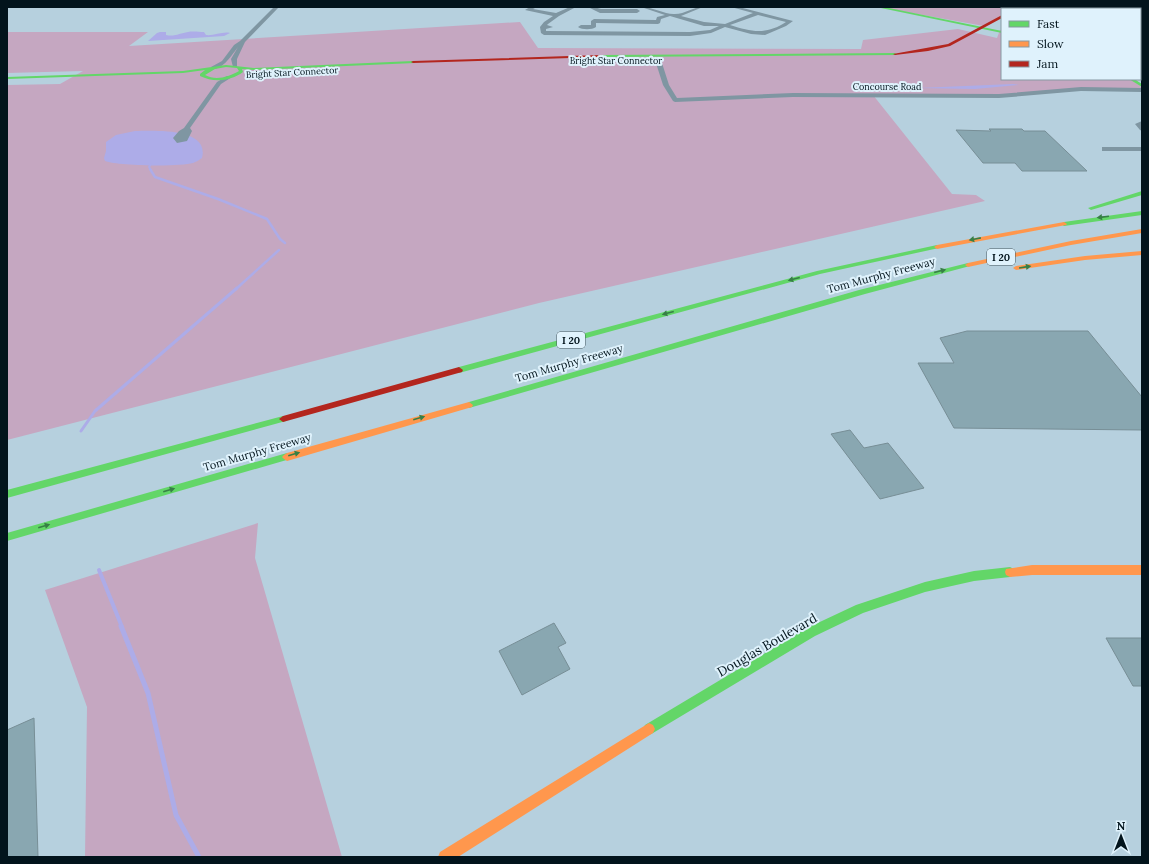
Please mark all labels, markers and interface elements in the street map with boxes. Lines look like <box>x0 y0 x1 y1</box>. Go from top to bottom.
legend <box>1001 8 1141 80</box>
text: Fast <box>1037 16 1060 31</box>
text: Slow <box>1037 36 1064 51</box>
street label: Bright Star Connector <box>570 55 662 66</box>
text: Jam <box>1036 56 1058 71</box>
street label: Bright Star Connector <box>246 64 339 80</box>
street label: Concourse Road <box>853 81 922 92</box>
one-way arrow <box>1097 214 1109 221</box>
one-way arrow <box>969 236 981 242</box>
road number: I 20 <box>987 249 1015 265</box>
street label: Tom Murphy Freeway <box>825 254 937 296</box>
one-way arrow <box>1019 263 1031 269</box>
one-way arrow <box>935 268 947 274</box>
one-way arrow <box>787 276 799 282</box>
one-way arrow <box>662 311 674 317</box>
road number: I 20 <box>557 332 585 348</box>
street label: Tom Murphy Freeway <box>514 341 625 385</box>
one-way arrow <box>414 415 426 421</box>
street label: Tom Murphy Freeway <box>202 430 313 474</box>
one-way arrow <box>289 451 301 457</box>
one-way arrow <box>164 487 176 493</box>
one-way arrow <box>39 523 51 529</box>
street label: Douglas Boulevard <box>714 609 820 681</box>
north arrow <box>1101 816 1141 856</box>
text: N <box>1117 819 1126 833</box>

